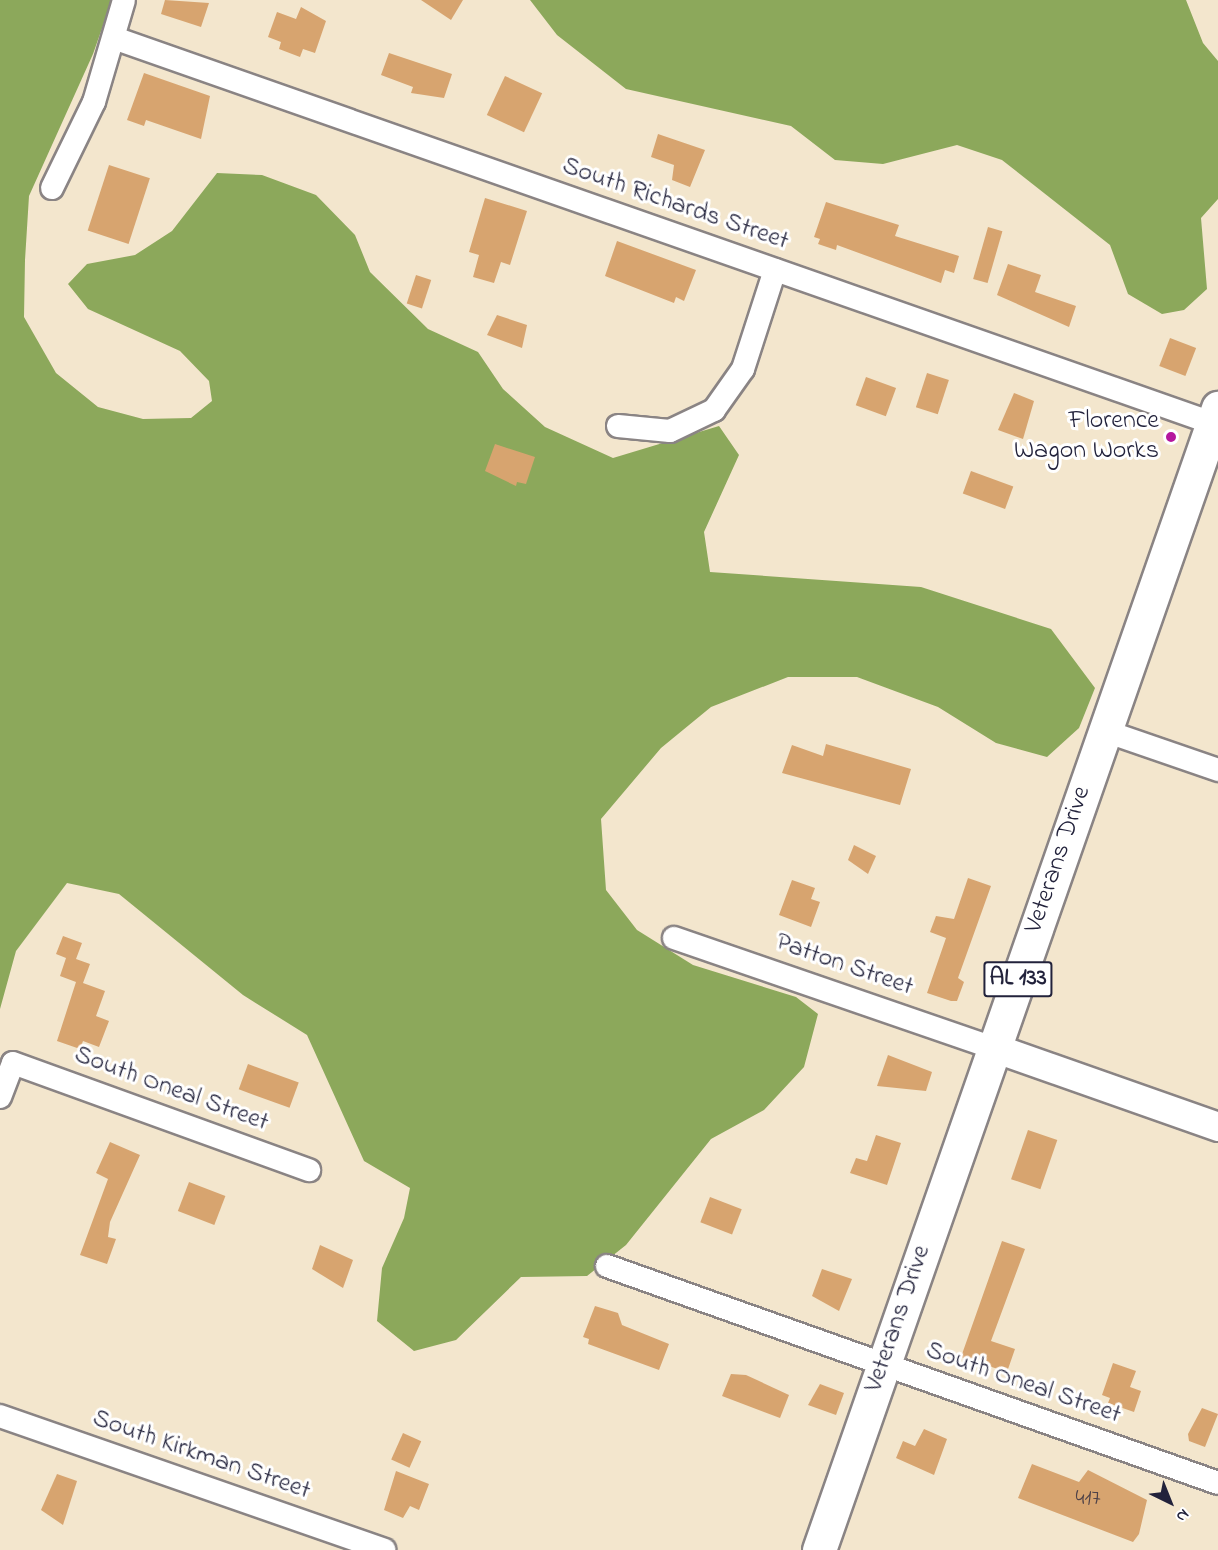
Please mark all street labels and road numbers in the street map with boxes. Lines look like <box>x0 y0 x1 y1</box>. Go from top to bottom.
street label: South Richards Street <box>558 152 792 258</box>
street label: Veterans Drive <box>1019 782 1099 938</box>
street label: Patton Street <box>771 928 917 1004</box>
road number: AL 133 <box>982 958 1054 1000</box>
street label: South Oneal Street <box>70 1040 272 1140</box>
street label: Veterans Drive <box>859 1241 939 1397</box>
street label: South Oneal Street <box>921 1336 1125 1432</box>
street label: South Kirkman Street <box>88 1404 314 1508</box>

